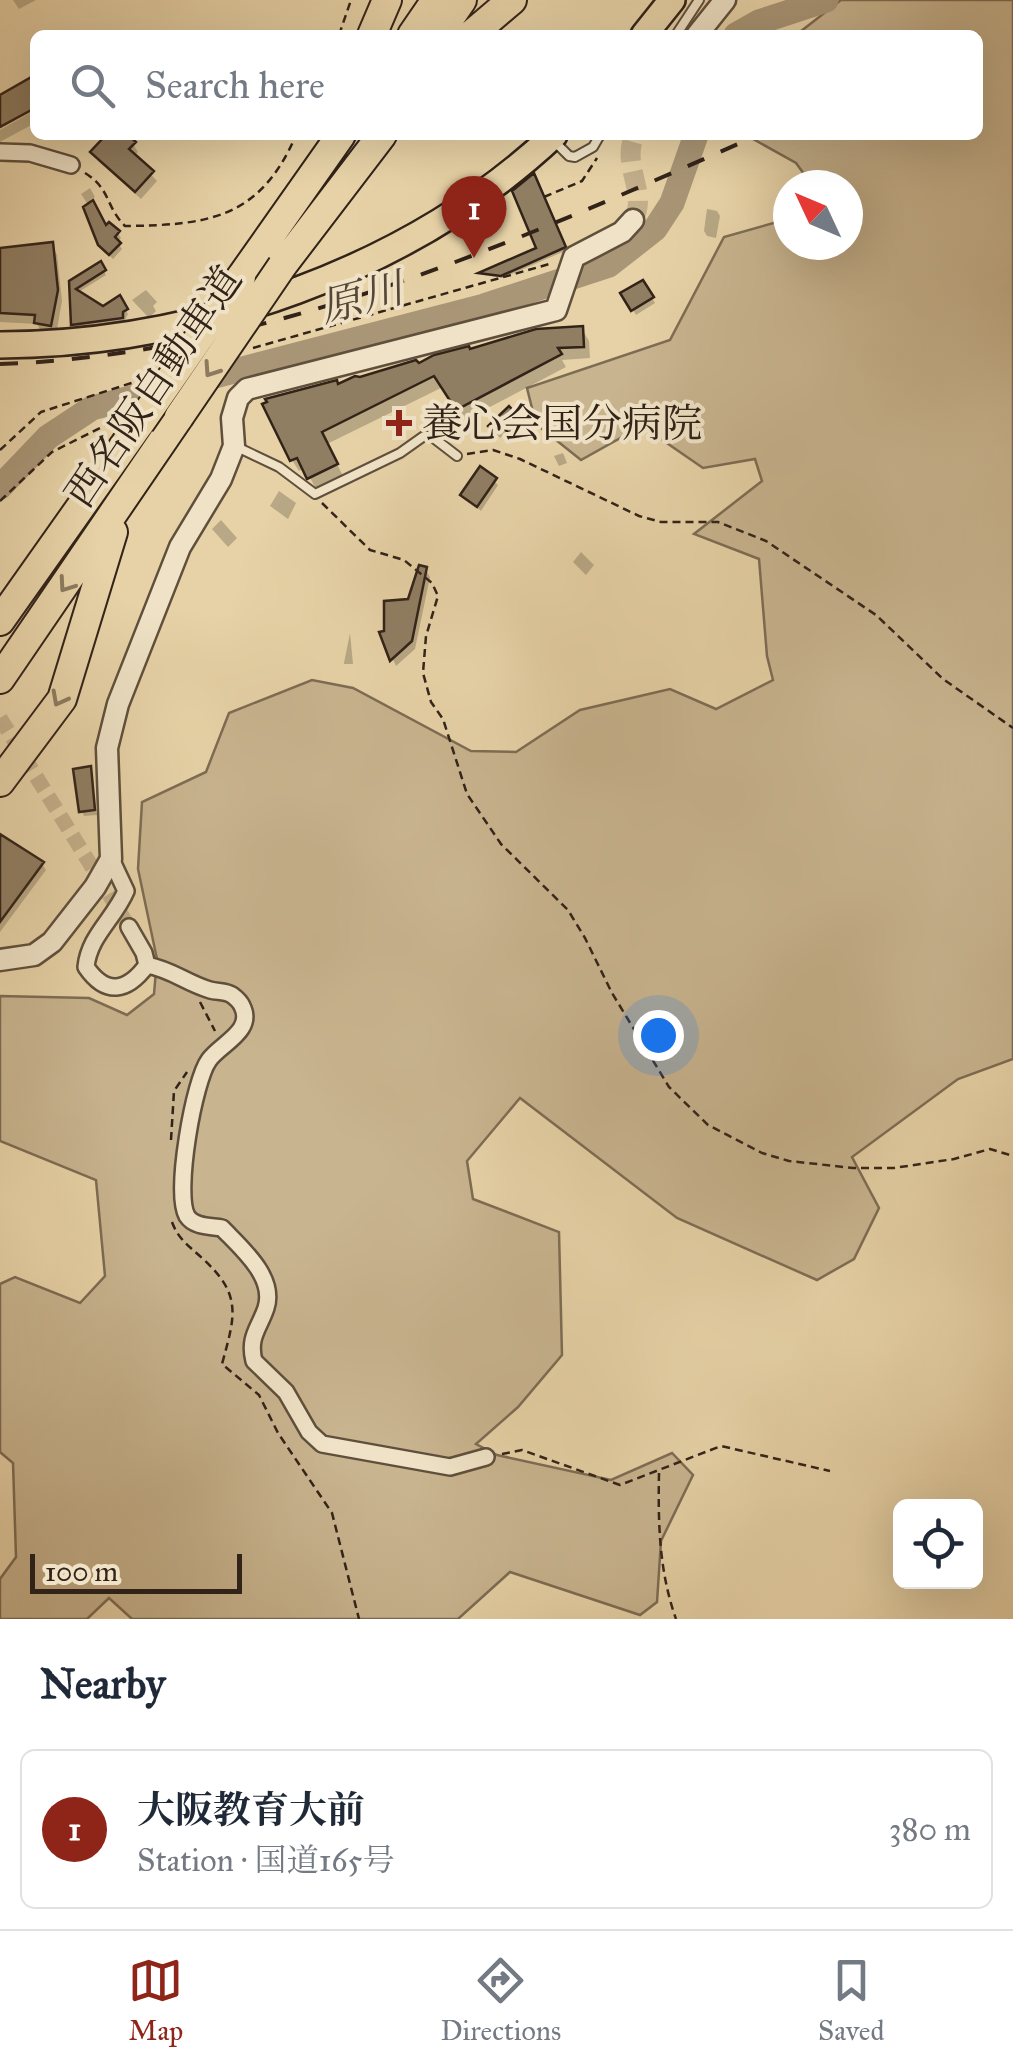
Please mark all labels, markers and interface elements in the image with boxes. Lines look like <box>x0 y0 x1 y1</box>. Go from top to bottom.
search box <box>30 30 983 140</box>
icon: search <box>65 58 120 113</box>
text: Search here <box>145 62 325 108</box>
north arrow <box>773 170 863 260</box>
pin: 1 <box>442 176 506 258</box>
street label: 西名阪自動車道 <box>55 257 252 516</box>
water label: 原川 <box>314 261 412 334</box>
one-way arrow <box>205 359 223 378</box>
place label: 養心会国分病院 <box>422 399 702 448</box>
marker: 養心会国分病院 <box>386 410 412 436</box>
one-way arrow <box>60 573 78 592</box>
one-way arrow <box>52 688 71 706</box>
your location <box>633 1010 684 1061</box>
map controls <box>893 1499 983 1589</box>
button: locate <box>893 1499 983 1589</box>
scale bar <box>30 1549 242 1594</box>
text: 100 m <box>45 1554 118 1589</box>
text: Nearby <box>40 1658 165 1710</box>
text: 大阪教育大前 <box>137 1787 365 1833</box>
text: 1 <box>68 1810 81 1849</box>
text: 380 m <box>889 1810 971 1849</box>
text: Station · 国道165号 <box>137 1841 395 1880</box>
tab: Map <box>128 1953 183 2048</box>
tab: Directions <box>440 1953 561 2048</box>
tab: Saved <box>818 1953 885 2048</box>

